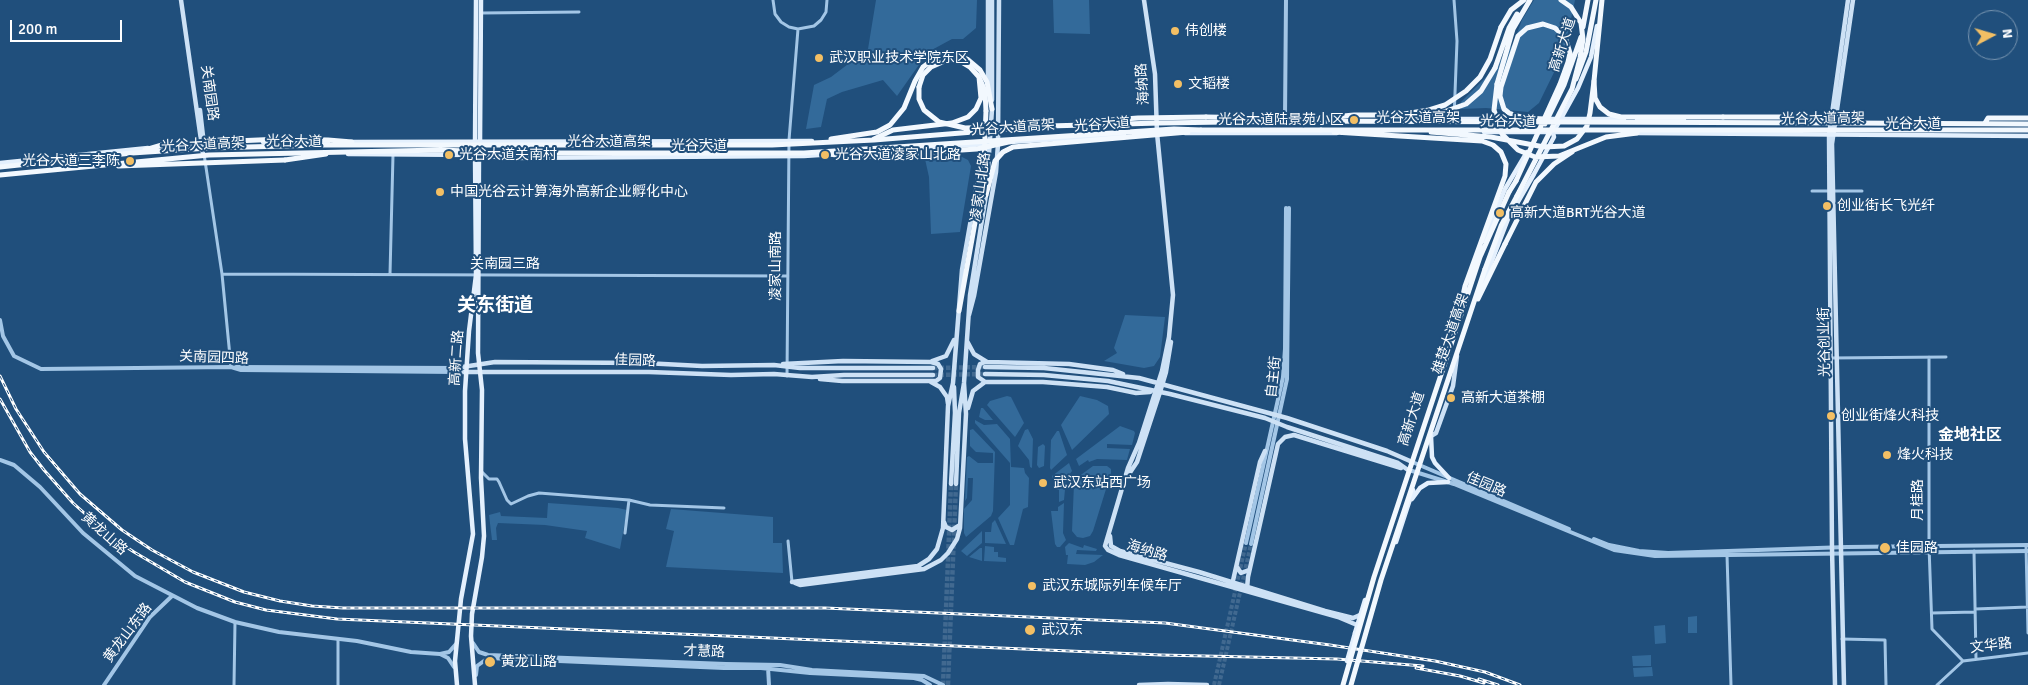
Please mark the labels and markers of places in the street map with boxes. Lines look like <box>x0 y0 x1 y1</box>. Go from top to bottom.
place label: 伟创楼 <box>1185 23 1227 39</box>
marker: 伟创楼 <box>1169 25 1181 37</box>
place label: 武汉职业技术学院东区 <box>829 50 969 66</box>
marker: 武汉职业技术学院东区 <box>813 52 825 64</box>
place label: 文韬楼 <box>1188 76 1230 92</box>
marker: 文韬楼 <box>1172 78 1184 90</box>
place label: 光谷大道陆景苑小区 <box>1218 112 1344 128</box>
marker: 光谷大道陆景苑小区 <box>1348 114 1360 126</box>
place label: 光谷大道关南村 <box>459 147 557 163</box>
place label: 光谷大道凌家山北路 <box>835 147 961 163</box>
marker: 光谷大道关南村 <box>443 149 455 161</box>
marker: 光谷大道凌家山北路 <box>819 149 831 161</box>
place label: 光谷大道三李陈 <box>22 153 120 169</box>
marker: 光谷大道三李陈 <box>124 155 136 167</box>
place label: 中国光谷云计算海外高新企业孵化中心 <box>450 184 688 200</box>
marker: 中国光谷云计算海外高新企业孵化中心 <box>434 186 446 198</box>
place label: 创业街长飞光纤 <box>1837 198 1935 214</box>
marker: 创业街长飞光纤 <box>1821 200 1833 212</box>
place label: 高新大道BRT光谷大道 <box>1510 205 1646 221</box>
marker: 高新大道BRT光谷大道 <box>1494 207 1506 219</box>
place label: 高新大道茶棚 <box>1461 390 1545 406</box>
marker: 高新大道茶棚 <box>1445 392 1457 404</box>
place label: 创业街烽火科技 <box>1841 408 1939 424</box>
marker: 创业街烽火科技 <box>1825 410 1837 422</box>
place label: 烽火科技 <box>1897 447 1953 463</box>
marker: 烽火科技 <box>1881 449 1893 461</box>
place label: 武汉东站西广场 <box>1053 475 1151 491</box>
marker: 武汉东站西广场 <box>1037 477 1049 489</box>
place label: 佳园路 <box>1896 540 1938 556</box>
marker: 佳园路 <box>1878 541 1892 555</box>
place label: 武汉东城际列车候车厅 <box>1042 578 1182 594</box>
marker: 武汉东城际列车候车厅 <box>1026 580 1038 592</box>
place label: 武汉东 <box>1041 622 1083 638</box>
marker: 武汉东 <box>1023 623 1037 637</box>
place label: 黄龙山路 <box>501 654 557 670</box>
marker: 黄龙山路 <box>483 655 497 669</box>

